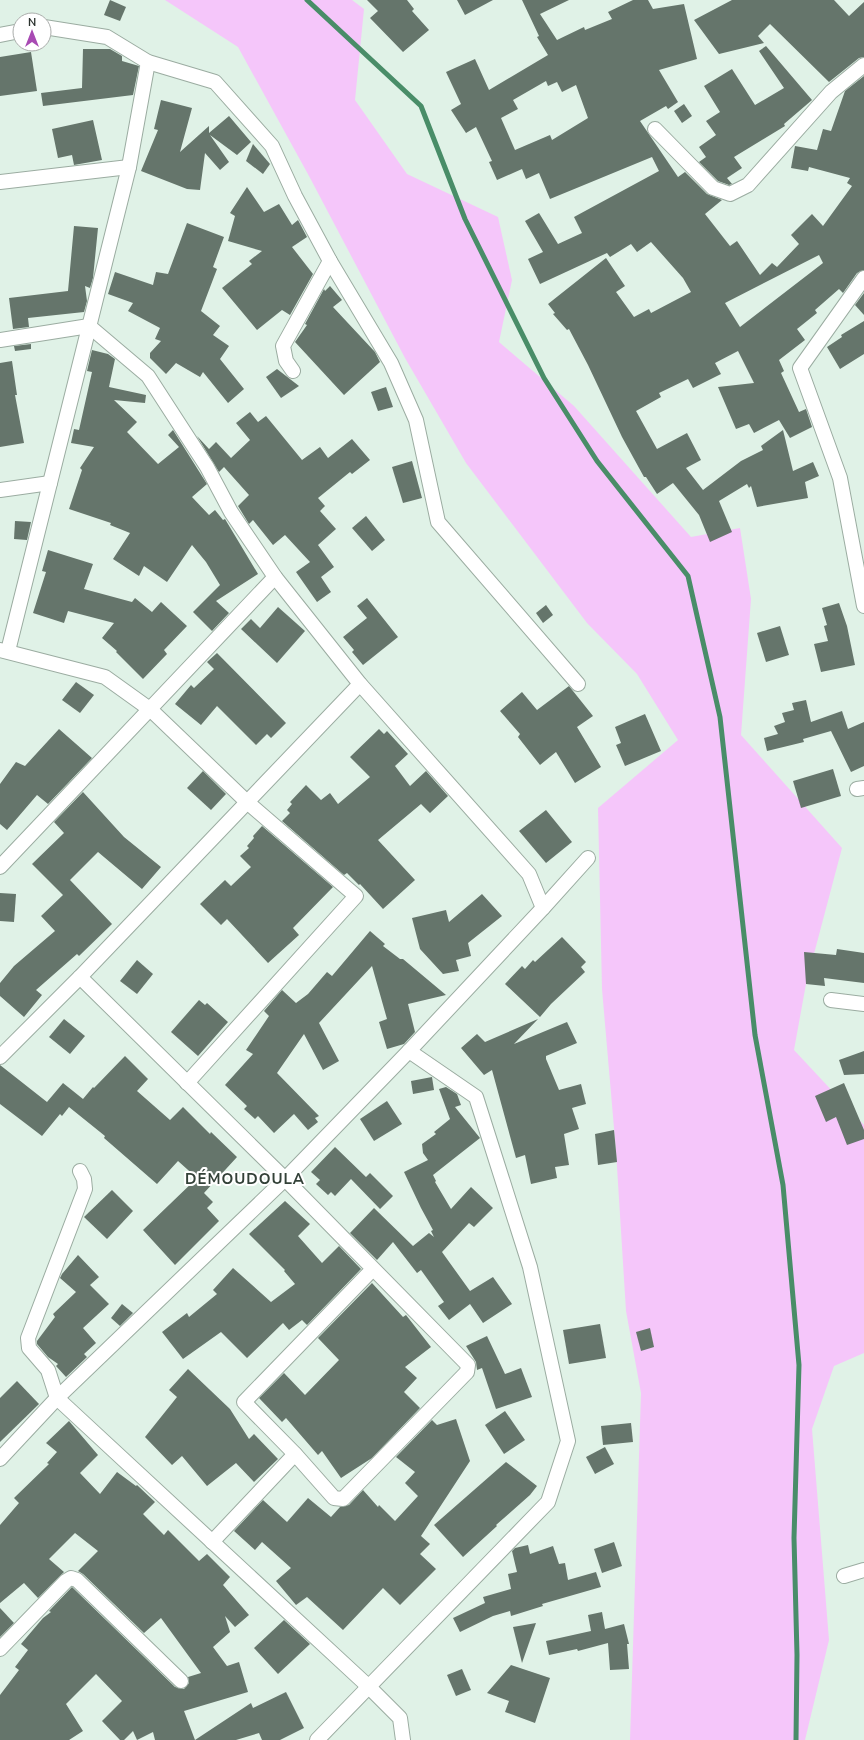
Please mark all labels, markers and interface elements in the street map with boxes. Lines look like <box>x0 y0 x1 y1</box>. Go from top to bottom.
north arrow <box>12 12 52 52</box>
text: N <box>28 15 36 30</box>
district label: DÉMOUDOULA <box>185 1169 305 1189</box>

